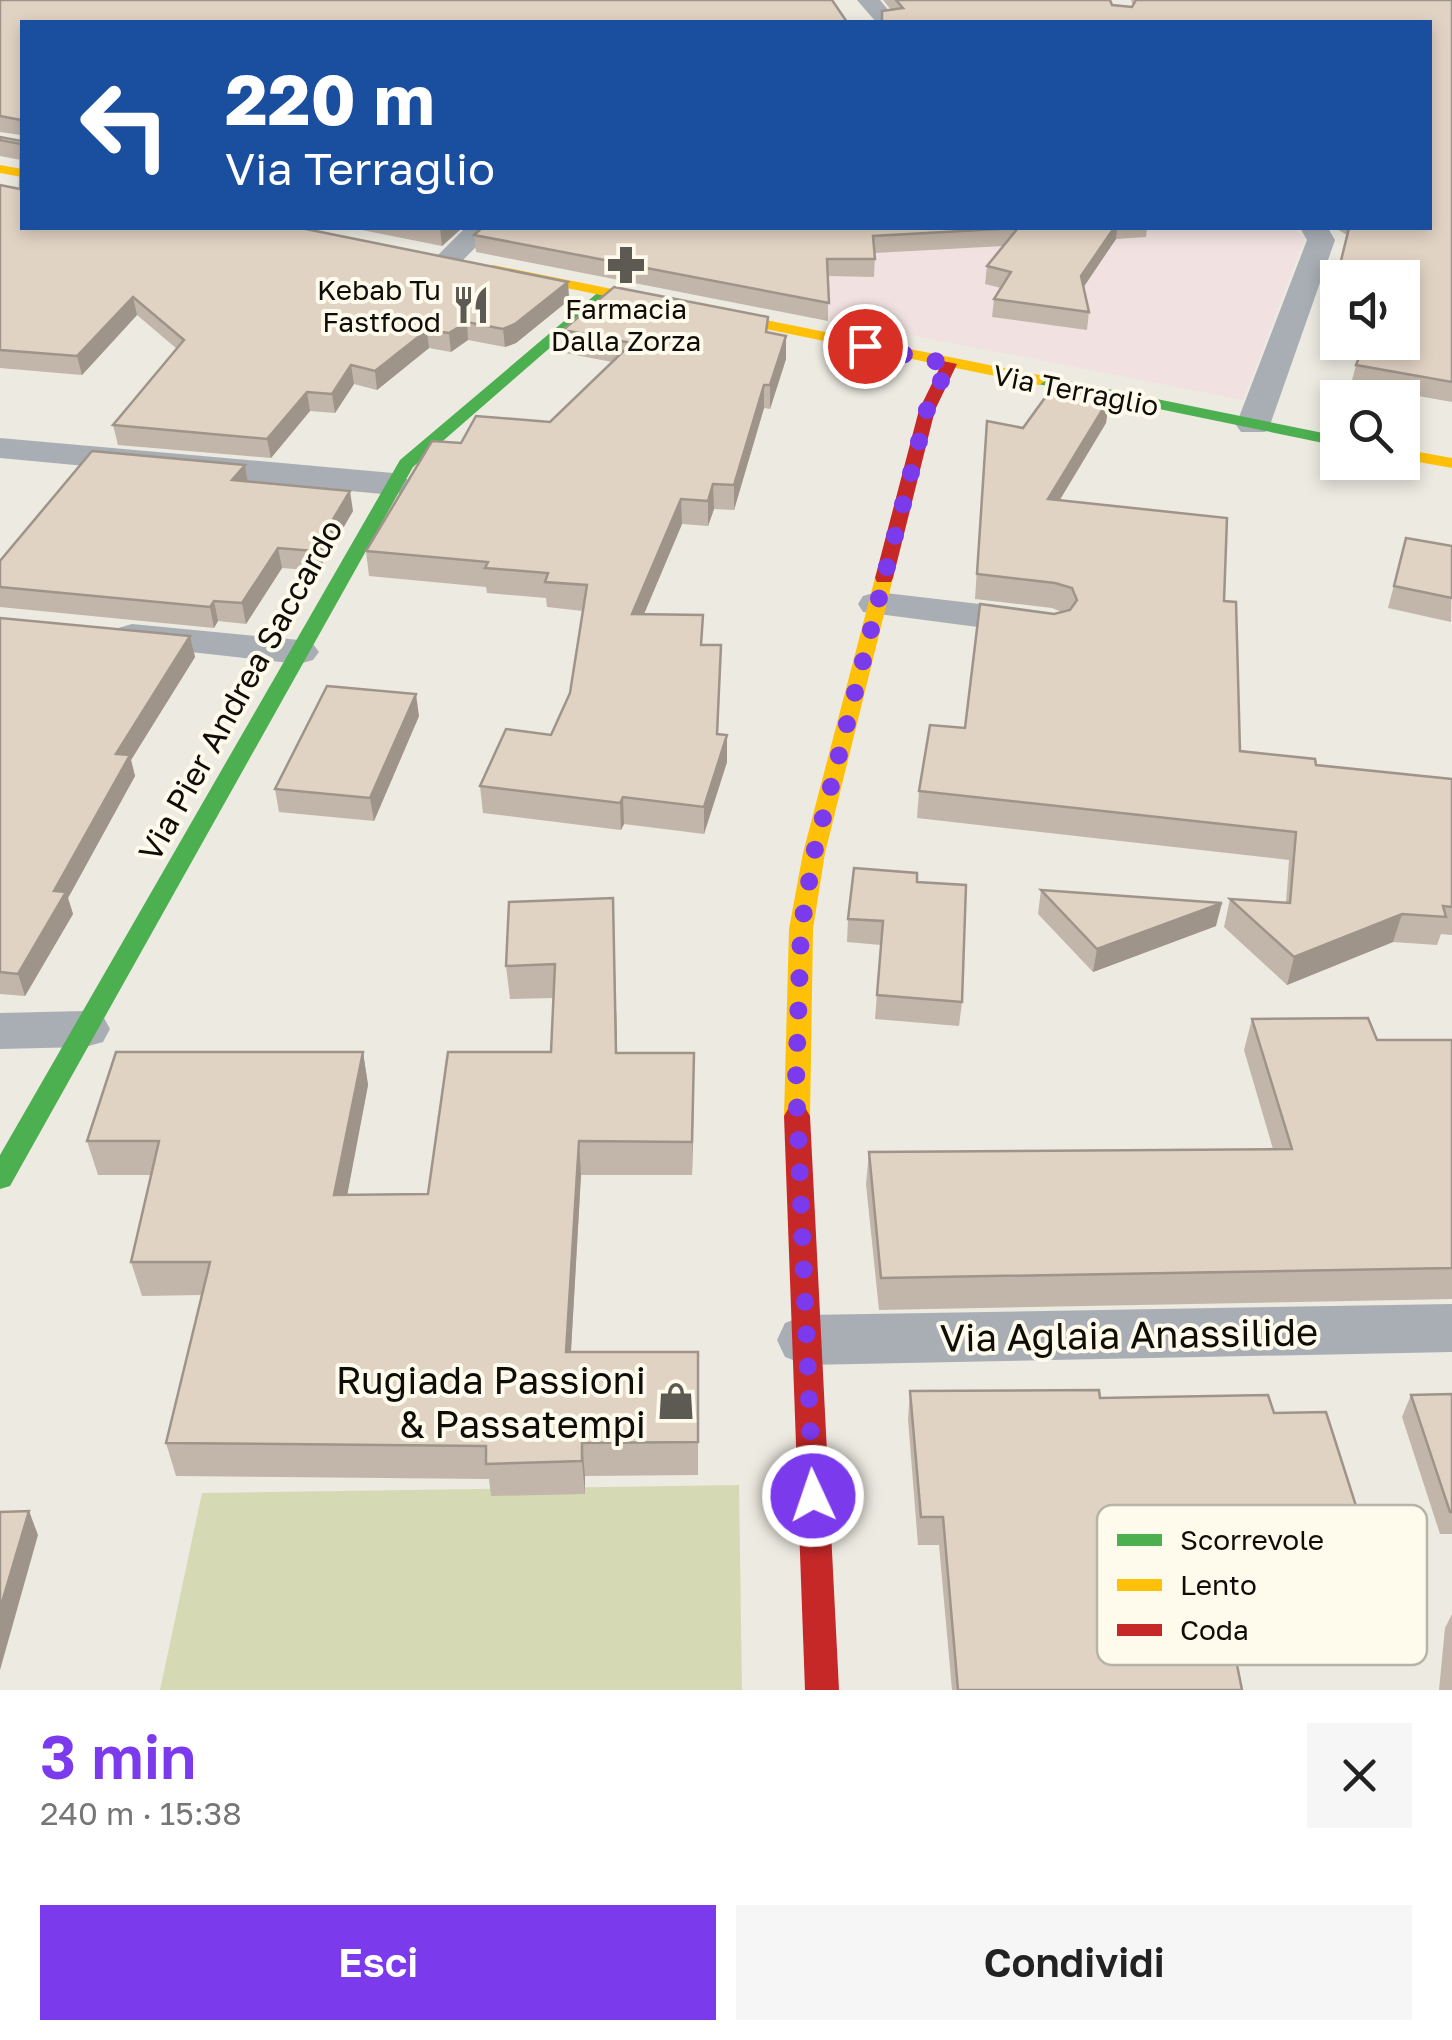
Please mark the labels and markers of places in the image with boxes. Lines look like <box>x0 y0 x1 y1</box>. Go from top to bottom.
pharmacy icon: Farmacia Dalla Zorza <box>605 244 647 286</box>
place label: Kebab Tu Fastfood <box>317 273 441 338</box>
restaurant icon: Kebab Tu Fastfood <box>450 284 492 326</box>
place label: Farmacia Dalla Zorza <box>551 292 701 357</box>
pin <box>823 304 908 389</box>
place label: Rugiada Passioni & Passatempi <box>336 1357 646 1446</box>
shop icon: Rugiada Passioni & Passatempi <box>655 1380 697 1422</box>

